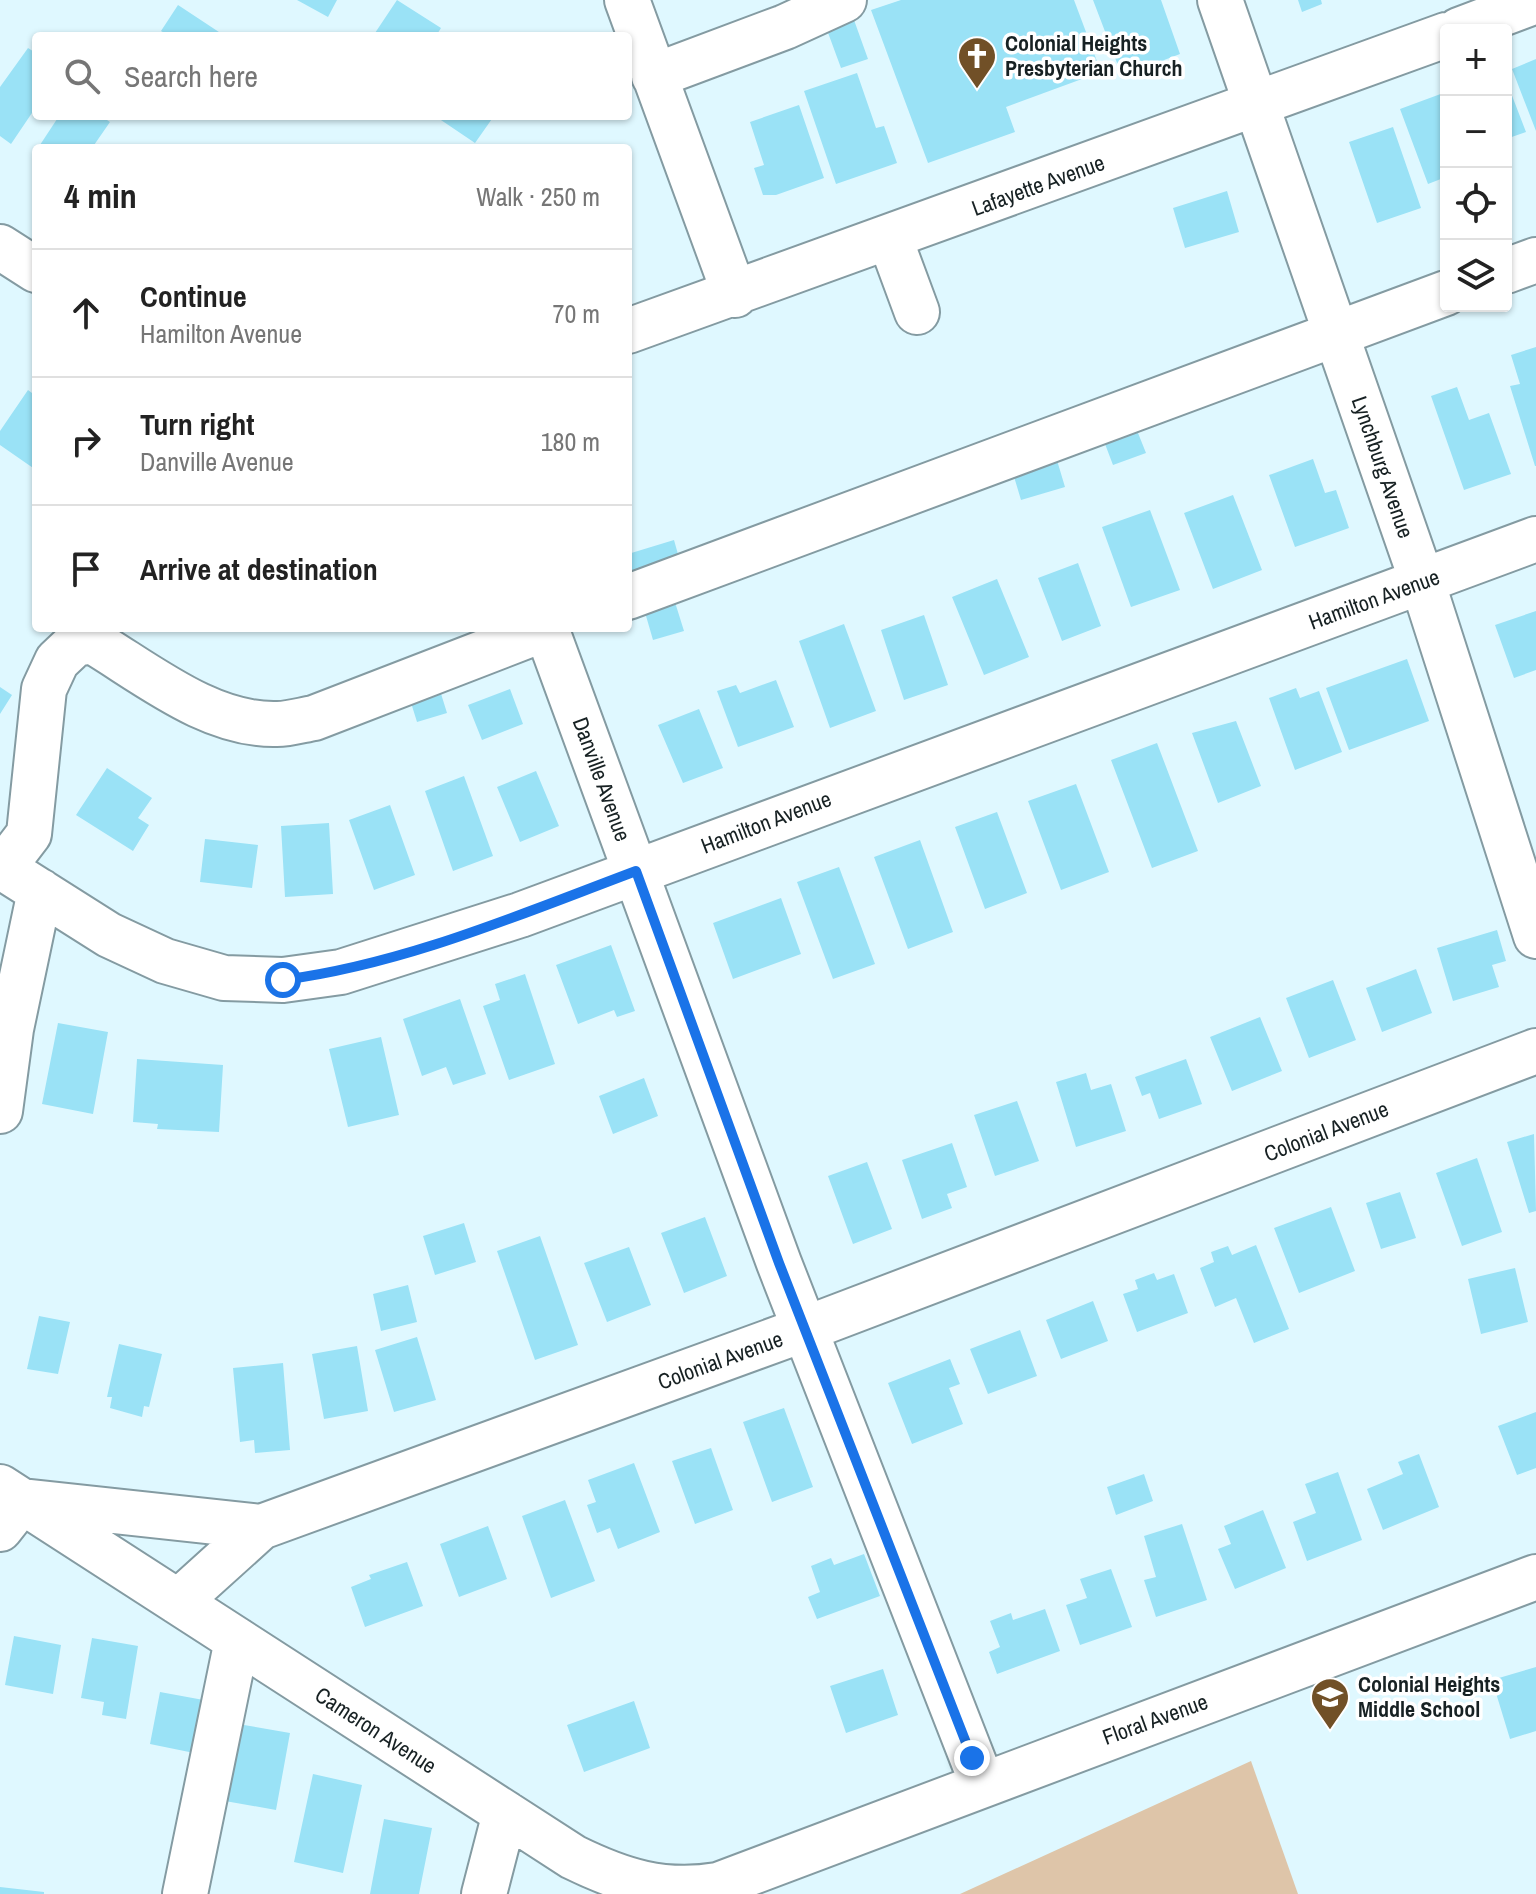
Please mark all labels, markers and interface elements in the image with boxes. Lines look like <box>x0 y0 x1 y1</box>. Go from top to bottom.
map controls <box>1440 24 1512 312</box>
button: + <box>1440 24 1512 96</box>
place label: Colonial Heights Presbyterian Church <box>1005 28 1182 83</box>
search box <box>32 32 632 120</box>
church icon: Colonial Heights Presbyterian Church <box>956 35 998 90</box>
icon: search <box>60 54 104 98</box>
text: Search here <box>124 56 258 96</box>
button: − <box>1440 96 1512 168</box>
street label: Lafayette Avenue <box>967 147 1109 223</box>
button: locate <box>1440 168 1512 240</box>
text: 4 min <box>64 173 137 219</box>
text: Walk · 250 m <box>476 179 600 214</box>
button: layers <box>1440 240 1512 312</box>
text: Continue <box>140 276 247 316</box>
icon: ahead <box>64 291 108 335</box>
text: 70 m <box>553 296 600 331</box>
text: Hamilton Avenue <box>140 316 302 351</box>
street label: Lynchburg Avenue <box>1345 392 1421 542</box>
text: Turn right <box>140 404 254 444</box>
icon: right <box>64 419 108 463</box>
text: 180 m <box>541 424 600 459</box>
text: Danville Avenue <box>140 444 294 479</box>
icon: arrive <box>64 547 108 591</box>
text: Arrive at destination <box>140 549 378 589</box>
street label: Hamilton Avenue <box>1304 561 1444 637</box>
street label: Danville Avenue <box>566 713 638 845</box>
street label: Hamilton Avenue <box>697 783 835 861</box>
route start <box>265 962 301 998</box>
street label: Colonial Avenue <box>1259 1094 1393 1168</box>
street label: Colonial Avenue <box>653 1323 787 1397</box>
place label: Colonial Heights Middle School <box>1358 1669 1500 1724</box>
school or university icon: Colonial Heights Middle School <box>1309 1676 1351 1731</box>
street label: Cameron Avenue <box>310 1680 442 1780</box>
street label: Floral Avenue <box>1098 1686 1212 1752</box>
route end <box>954 1740 990 1776</box>

